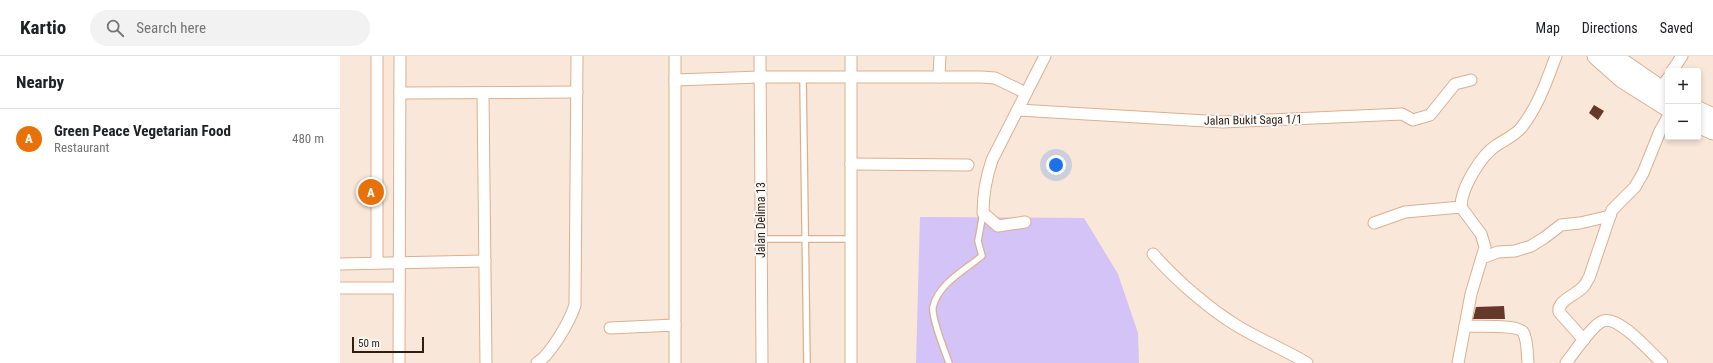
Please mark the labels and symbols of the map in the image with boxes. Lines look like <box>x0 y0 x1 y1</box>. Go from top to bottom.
street label: Jalan Bukit Saga 1/1 <box>1204 112 1302 128</box>
your location <box>1046 155 1066 175</box>
pin: A <box>358 177 384 207</box>
street label: Jalan Delima 13 <box>754 182 768 258</box>
scale bar <box>352 335 424 354</box>

